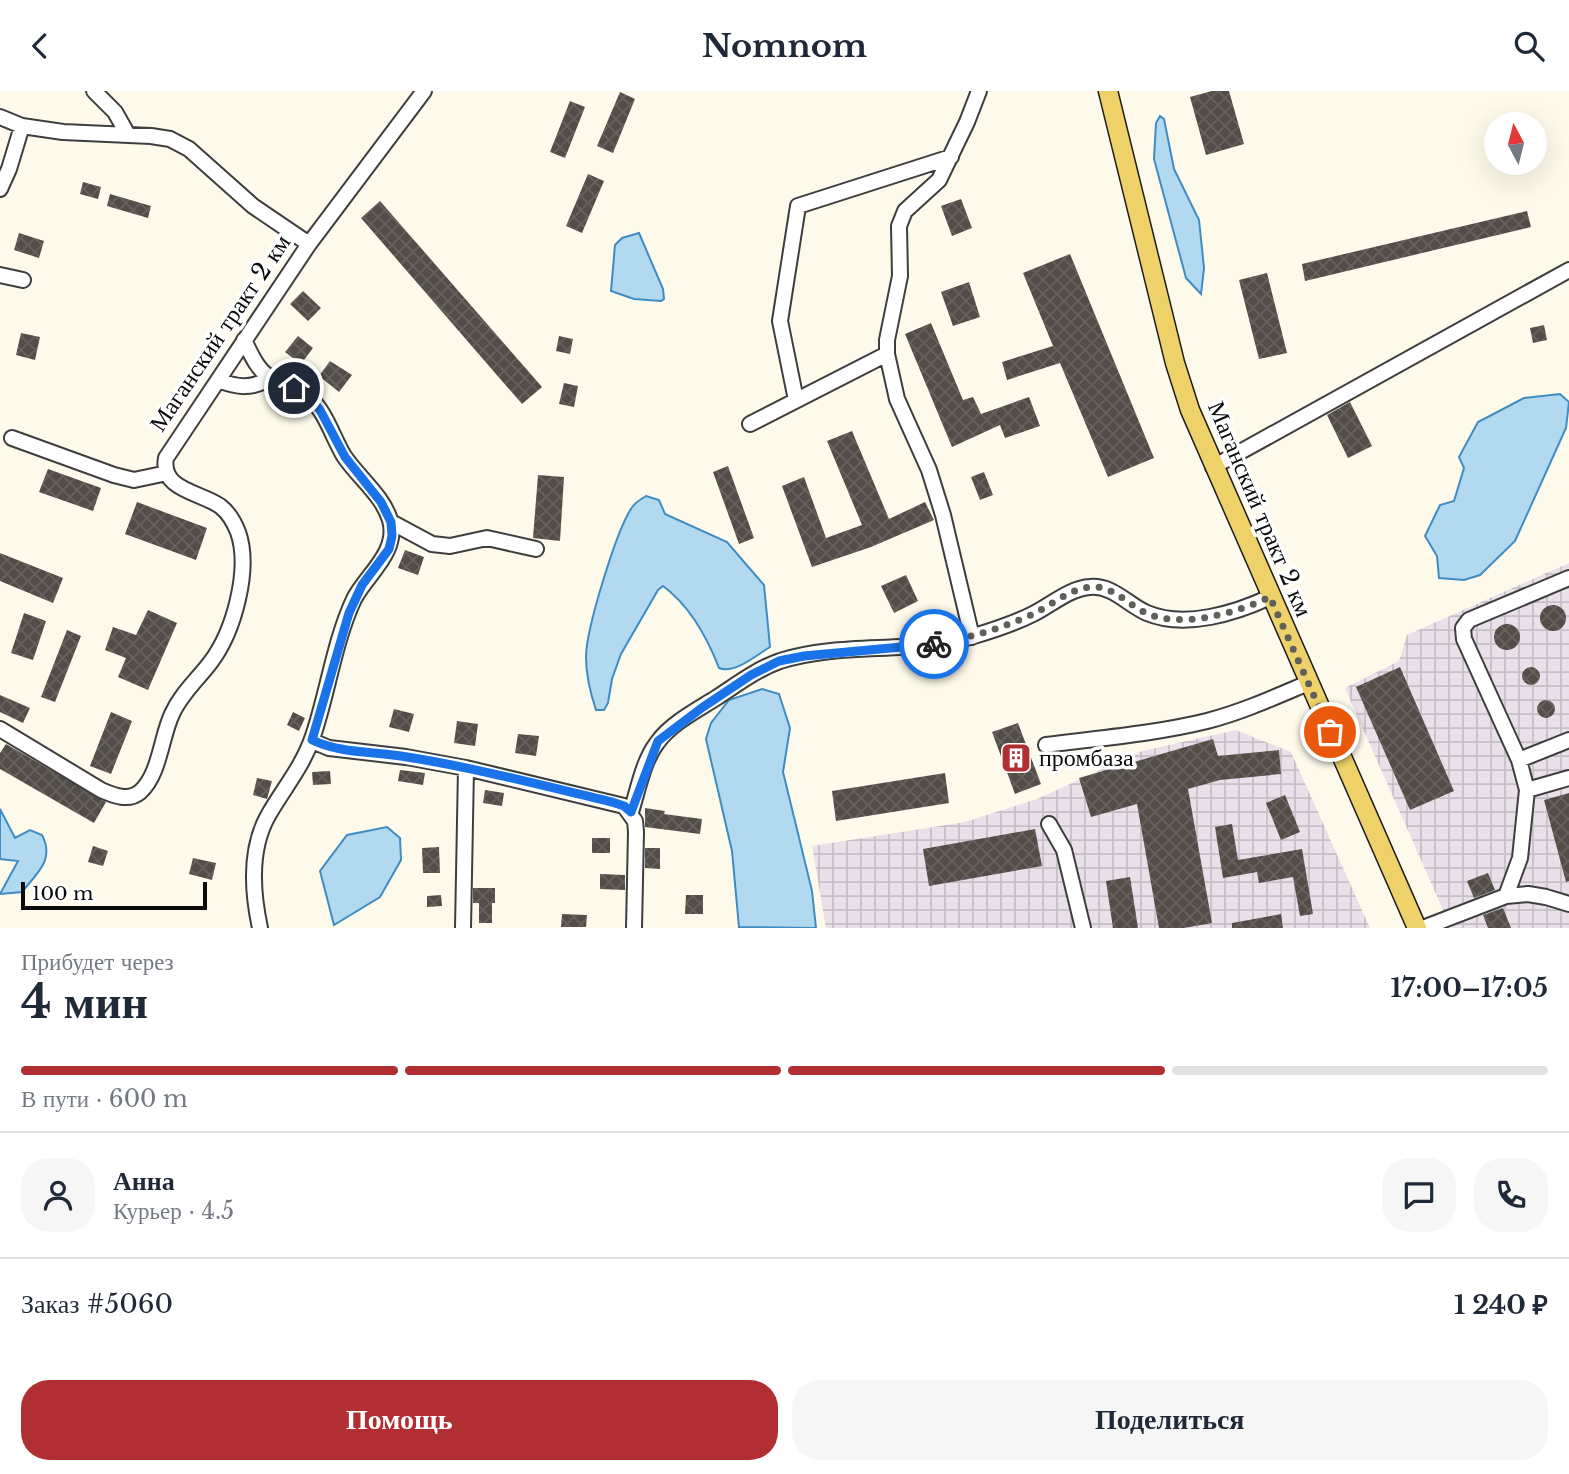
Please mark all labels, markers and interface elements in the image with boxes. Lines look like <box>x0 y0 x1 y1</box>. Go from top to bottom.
text: Nomnom <box>702 26 867 66</box>
icon: back <box>21 27 59 65</box>
icon: search <box>1510 27 1548 65</box>
north arrow <box>1484 112 1547 175</box>
map controls <box>1484 112 1547 175</box>
street label: Маганский тракт 2 км <box>143 229 296 437</box>
pin <box>264 358 324 418</box>
icon: home <box>275 369 313 407</box>
street label: Маганский тракт 2 км <box>1202 397 1319 621</box>
courier <box>899 609 969 679</box>
icon: bike <box>915 625 953 663</box>
pin <box>1300 702 1360 762</box>
icon: bag <box>1311 713 1349 751</box>
building icon: промбаза <box>999 741 1033 775</box>
place label: промбаза <box>1039 743 1134 772</box>
scale bar <box>21 879 206 911</box>
text: 100 m <box>32 882 93 905</box>
text: Прибудет через <box>21 948 174 976</box>
text: 17:00–17:05 <box>1390 972 1548 1004</box>
text: 4 мин <box>21 973 148 1030</box>
text: В пути · 600 m <box>21 1085 188 1113</box>
button: person <box>21 1158 95 1232</box>
button: chat <box>1382 1158 1456 1232</box>
button: phone <box>1474 1158 1548 1232</box>
text: Анна <box>113 1165 175 1197</box>
text: Курьер · 4.5 <box>113 1197 234 1225</box>
text: Заказ #5060 <box>21 1288 173 1320</box>
text: 1 240 ₽ <box>1454 1289 1548 1321</box>
button: Помощь <box>21 1380 778 1460</box>
button: Поделиться <box>792 1380 1548 1460</box>

